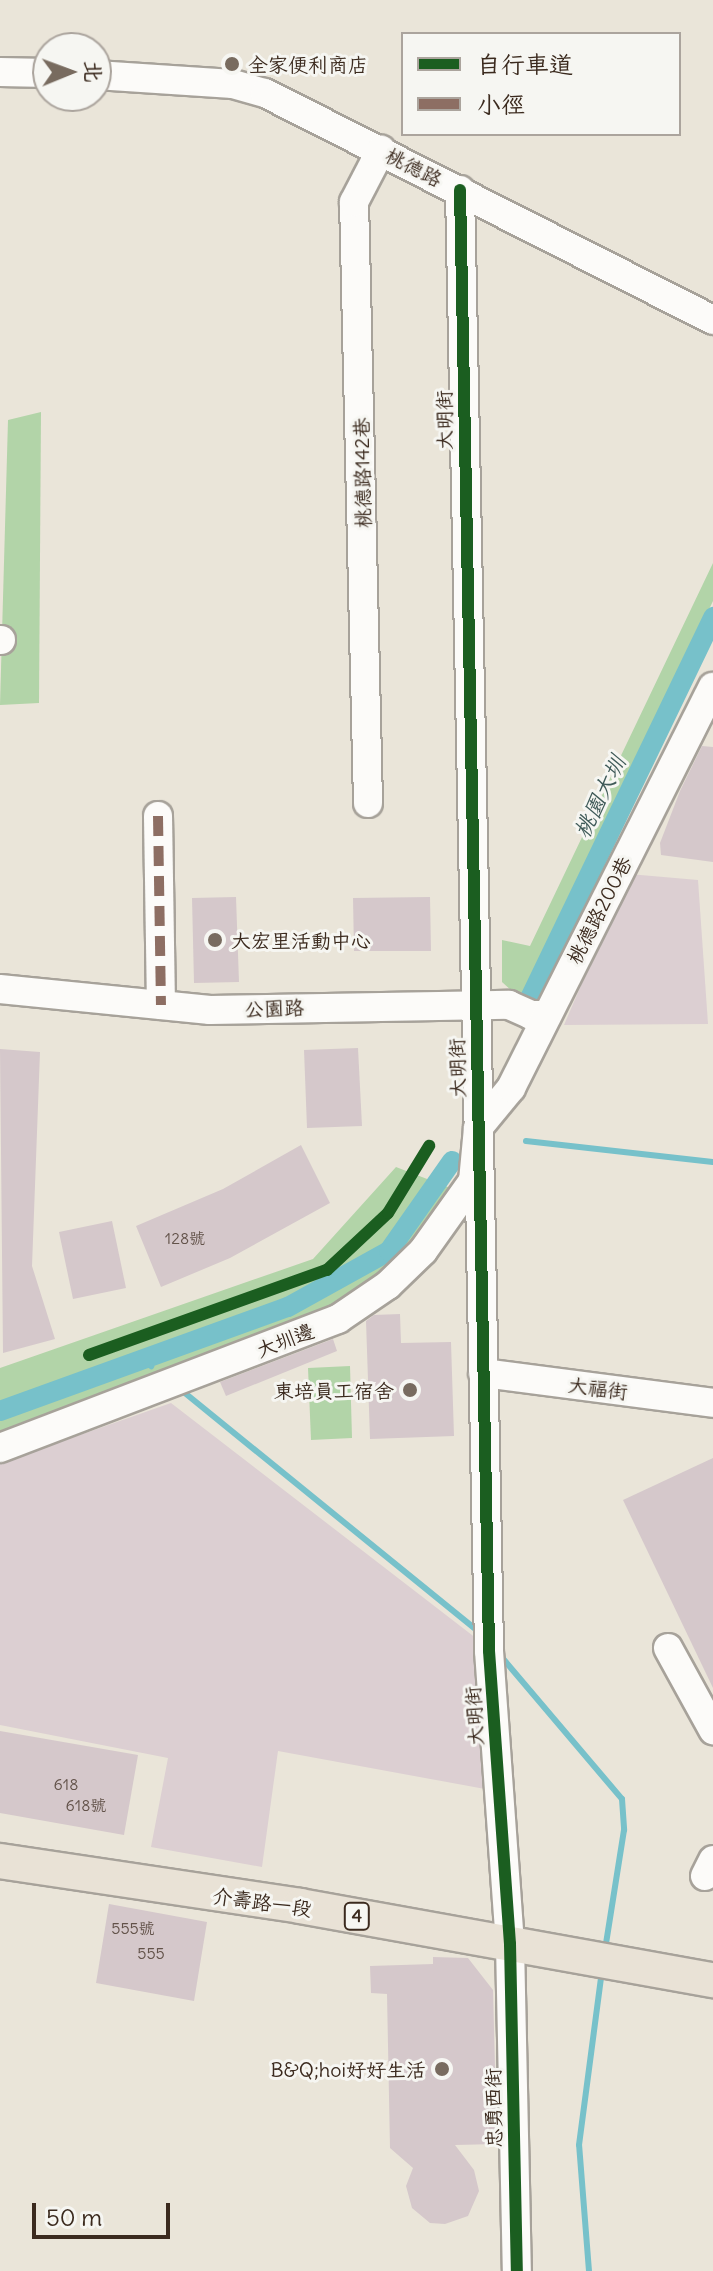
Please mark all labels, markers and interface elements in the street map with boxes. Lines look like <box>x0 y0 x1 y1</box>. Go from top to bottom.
north arrow <box>32 32 112 112</box>
legend <box>401 32 681 136</box>
text: 自行車道 <box>477 49 573 79</box>
place label: 全家便利商店 <box>248 52 368 76</box>
marker: 全家便利商店 <box>223 55 241 73</box>
text: 北 <box>80 60 108 83</box>
text: 小徑 <box>477 89 525 119</box>
street label: 桃德路 <box>382 143 446 191</box>
street label: 大明街 <box>431 390 457 450</box>
street label: 桃德路142巷 <box>349 418 375 528</box>
water label: 桃園大圳 <box>569 752 631 842</box>
street label: 桃德路200巷 <box>562 852 636 968</box>
place label: 大宏里活動中心 <box>231 928 371 952</box>
marker: 大宏里活動中心 <box>206 931 224 949</box>
street label: 公園路 <box>244 995 304 1021</box>
street label: 大明街 <box>444 1038 470 1098</box>
house number: 128號 <box>165 1228 205 1248</box>
street label: 大圳邊 <box>253 1318 317 1362</box>
street label: 大福街 <box>567 1372 629 1404</box>
place label: 東培員工宿舍 <box>274 1378 394 1402</box>
marker: 東培員工宿舍 <box>401 1381 419 1399</box>
street label: 大明街 <box>460 1685 488 1747</box>
house number: 618 <box>54 1774 78 1794</box>
house number: 618號 <box>66 1795 106 1815</box>
street label: 介壽路一段 <box>211 1883 313 1921</box>
road number: 4 <box>343 1902 371 1930</box>
house number: 555號 <box>111 1918 155 1938</box>
house number: 555 <box>137 1943 165 1963</box>
place label: B&Q;hoi好好生活 <box>270 2057 426 2081</box>
marker: B&Q;hoi好好生活 <box>433 2060 451 2078</box>
street label: 忠勇西街 <box>480 2068 506 2148</box>
scale bar <box>36 2187 174 2237</box>
text: 50 m <box>46 2202 102 2232</box>

